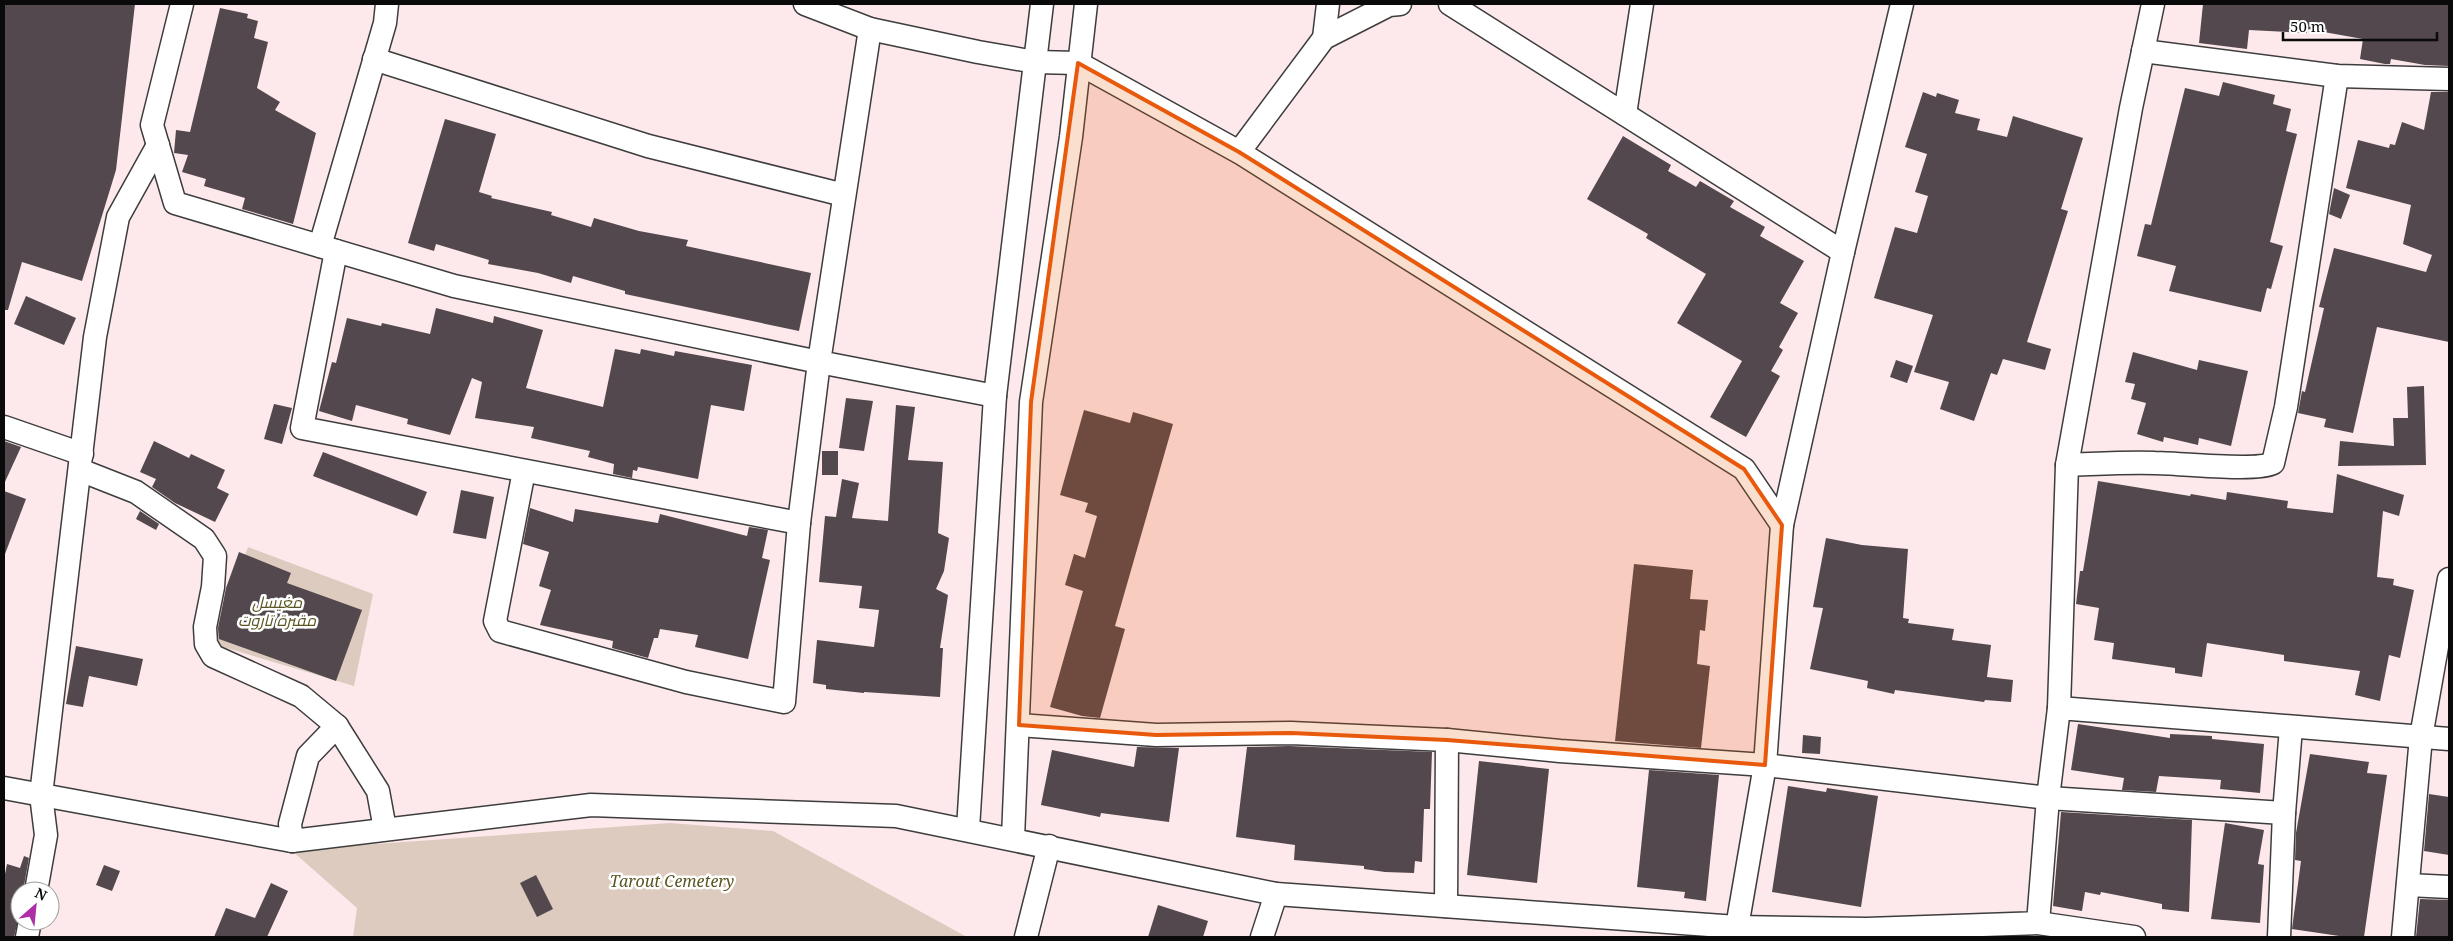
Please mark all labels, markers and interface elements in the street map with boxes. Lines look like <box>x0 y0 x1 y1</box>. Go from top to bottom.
scale bar <box>2283 10 2437 42</box>
text: 50 m <box>2290 16 2325 36</box>
park label: مغيسل مقبرة تاروت <box>238 591 317 631</box>
park label: Tarout Cemetery <box>610 870 734 892</box>
north arrow <box>10 881 60 931</box>
text: N <box>32 883 50 905</box>

